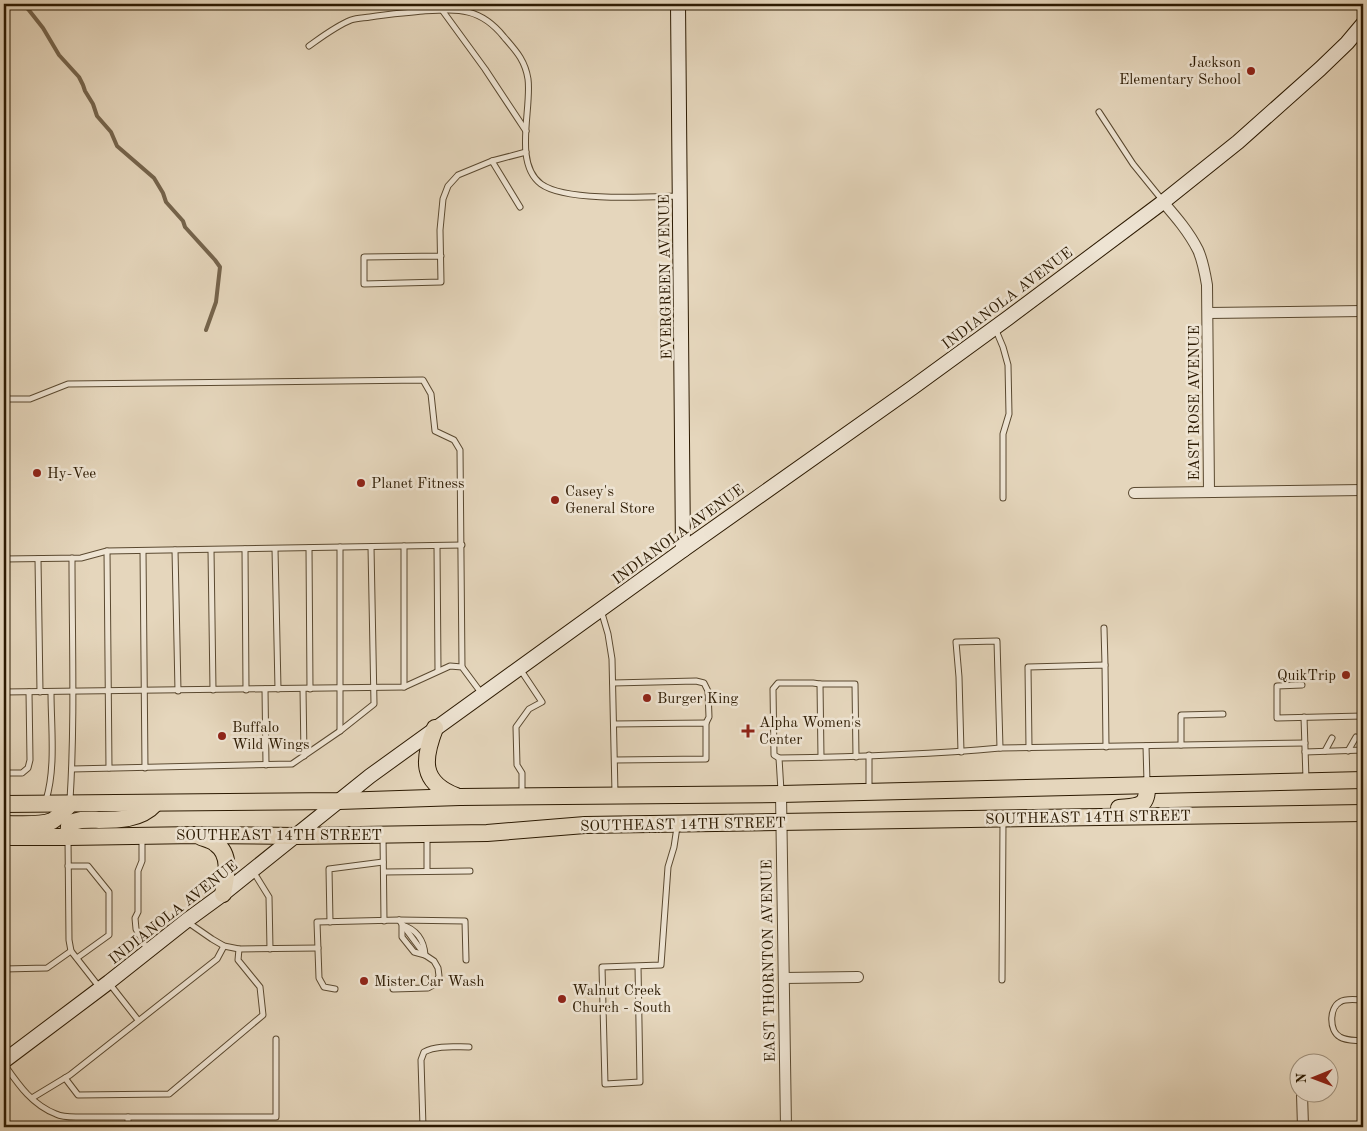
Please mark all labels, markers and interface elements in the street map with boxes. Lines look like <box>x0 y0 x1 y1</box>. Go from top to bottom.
place label: Jackson Elementary School <box>1119 56 1241 88</box>
marker: Jackson Elementary School <box>1245 65 1257 77</box>
street label: EVERGREEN AVENUE <box>658 194 675 360</box>
street label: INDIANOLA AVENUE <box>940 245 1076 353</box>
street label: EAST ROSE AVENUE <box>1188 325 1203 481</box>
marker: Hy-Vee <box>31 467 43 479</box>
place label: Hy-Vee <box>47 467 96 482</box>
marker: Planet Fitness <box>355 477 367 489</box>
place label: Planet Fitness <box>371 477 465 492</box>
street label: INDIANOLA AVENUE <box>610 482 748 588</box>
place label: Casey's General Store <box>565 485 655 517</box>
marker: Casey's General Store <box>549 494 561 506</box>
place label: QuikTrip <box>1277 669 1336 684</box>
marker: QuikTrip <box>1340 669 1352 681</box>
marker: Burger King <box>641 692 653 704</box>
place label: Burger King <box>657 692 738 707</box>
place label: Alpha Women's Center <box>759 716 861 748</box>
place label: Buffalo Wild Wings <box>232 721 310 753</box>
marker: Alpha Women's Center <box>741 724 755 738</box>
marker: Buffalo Wild Wings <box>216 730 228 742</box>
street label: SOUTHEAST 14TH STREET <box>985 809 1191 828</box>
street label: SOUTHEAST 14TH STREET <box>580 816 786 835</box>
street label: SOUTHEAST 14TH STREET <box>176 829 382 844</box>
street label: INDIANOLA AVENUE <box>107 858 241 968</box>
street label: EAST THORNTON AVENUE <box>760 859 779 1063</box>
marker: Mister Car Wash <box>358 975 370 987</box>
place label: Mister Car Wash <box>374 975 484 990</box>
place label: Walnut Creek Church - South <box>572 984 671 1016</box>
marker: Walnut Creek Church - South <box>556 993 568 1005</box>
north arrow <box>1290 1054 1340 1104</box>
text: N <box>1295 1072 1309 1084</box>

